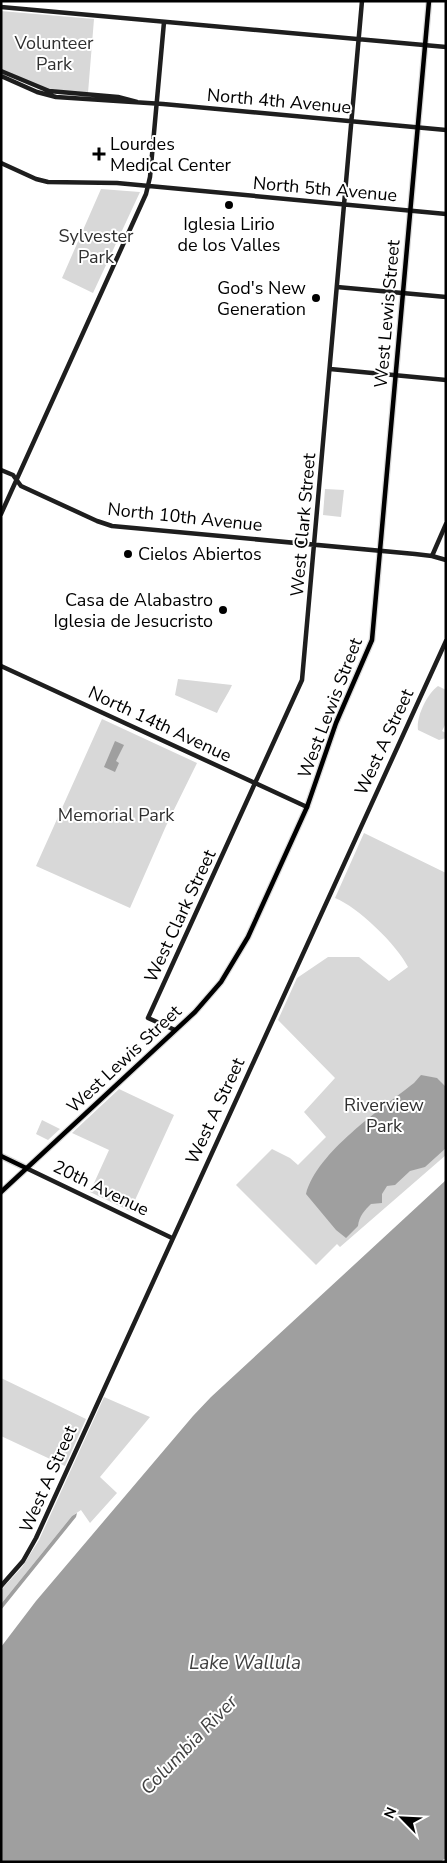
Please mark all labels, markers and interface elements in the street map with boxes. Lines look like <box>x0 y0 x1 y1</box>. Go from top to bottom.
park label: Volunteer Park <box>14 31 94 76</box>
street label: North 4th Avenue <box>206 83 352 119</box>
place label: Lourdes Medical Center <box>110 132 231 177</box>
marker: Lourdes Medical Center <box>92 147 106 161</box>
street label: North 5th Avenue <box>252 171 398 207</box>
marker: Iglesia Lirio de los Valles <box>223 199 235 211</box>
place label: Iglesia Lirio de los Valles <box>178 212 280 257</box>
park label: Sylvester Park <box>59 224 134 269</box>
street label: West Lewis Street <box>369 238 405 389</box>
place label: God's New Generation <box>217 276 306 321</box>
marker: God's New Generation <box>310 292 322 304</box>
street label: West Clark Street <box>285 452 321 598</box>
street label: North 10th Avenue <box>106 497 264 537</box>
place label: Cielos Abiertos <box>138 542 262 566</box>
marker: Cielos Abiertos <box>122 548 134 560</box>
place label: Casa de Alabastro Iglesia de Jesucristo <box>53 588 213 633</box>
marker: Casa de Alabastro Iglesia de Jesucristo <box>217 604 229 616</box>
street label: West Lewis Street <box>292 634 368 782</box>
street label: North 14th Avenue <box>85 680 235 768</box>
street label: West A Street <box>349 684 419 799</box>
park label: Memorial Park <box>58 803 175 827</box>
street label: West Clark Street <box>139 845 222 986</box>
street label: West Lewis Street <box>61 999 187 1118</box>
street label: West A Street <box>180 1053 250 1168</box>
park label: Riverview Park <box>344 1093 424 1138</box>
street label: 20th Avenue <box>49 1154 153 1222</box>
street label: West A Street <box>14 1421 83 1536</box>
water label: Lake Wallula <box>189 1650 301 1676</box>
water label: Columbia River <box>135 1689 244 1801</box>
north arrow <box>377 1793 427 1843</box>
text: N <box>380 1804 401 1822</box>

